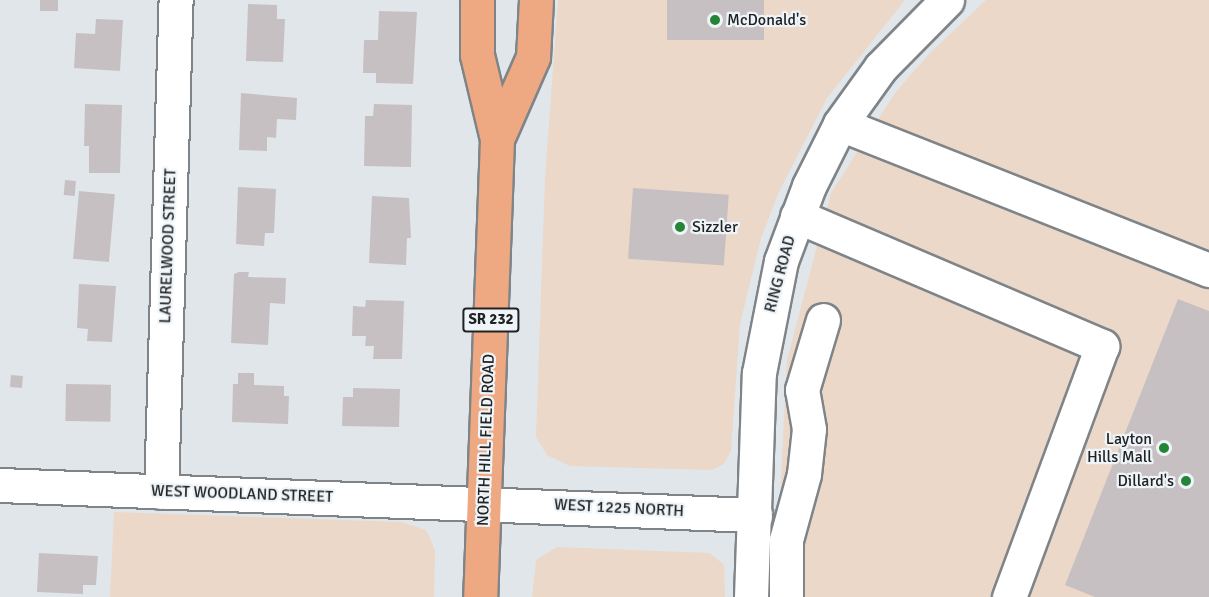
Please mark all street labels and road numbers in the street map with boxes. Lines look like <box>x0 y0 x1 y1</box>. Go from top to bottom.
street label: LAURELWOOD STREET <box>156 168 180 324</box>
street label: RING ROAD <box>761 233 799 315</box>
road number: SR 232 <box>461 308 521 332</box>
street label: NORTH HILL FIELD ROAD <box>473 354 499 526</box>
street label: WEST WOODLAND STREET <box>151 481 333 507</box>
street label: WEST 1225 NORTH <box>554 495 684 521</box>

